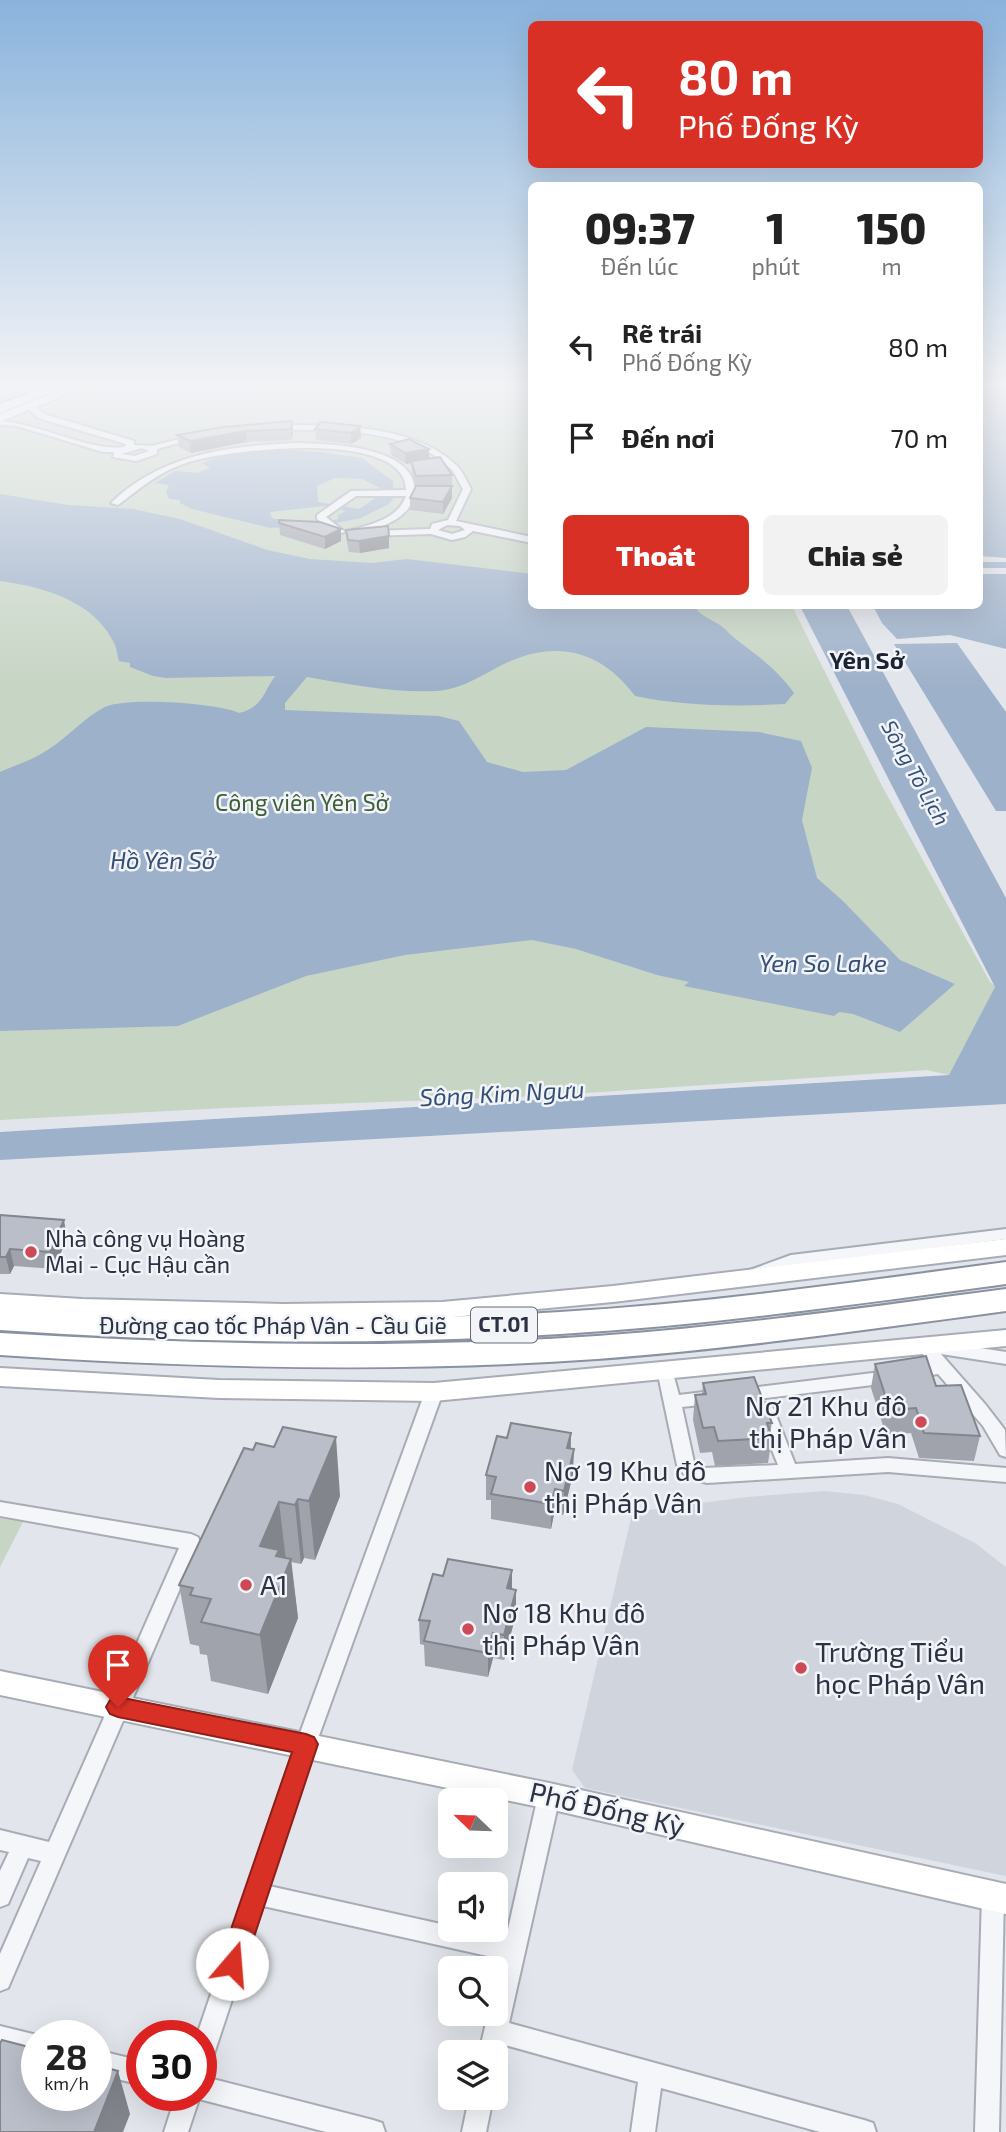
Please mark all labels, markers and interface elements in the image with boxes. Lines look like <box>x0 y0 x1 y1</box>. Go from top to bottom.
text: 80 m <box>678 46 793 105</box>
icon: left <box>563 49 654 140</box>
text: Phố Đống Kỳ <box>678 106 859 144</box>
text: 09:37 <box>585 202 695 252</box>
text: 1 <box>766 202 785 252</box>
text: 150 <box>857 202 926 252</box>
text: Đến lúc <box>601 252 678 280</box>
text: phút <box>751 252 800 280</box>
text: m <box>881 252 902 280</box>
text: Rẽ trái <box>622 317 702 348</box>
icon: left <box>563 328 601 366</box>
text: 80 m <box>888 331 948 362</box>
text: Phố Đống Kỳ <box>622 348 752 376</box>
icon: arrive <box>563 419 601 457</box>
text: Đến nơi <box>622 422 715 453</box>
text: 70 m <box>890 422 948 453</box>
button: Thoát <box>563 515 749 595</box>
button: Chia sẻ <box>763 515 948 595</box>
district label: Yên Sở <box>830 645 906 674</box>
water label: Sông Tô Lịch <box>877 715 955 829</box>
park label: Công viên Yên Sở <box>215 788 390 816</box>
water label: Hồ Yên Sở <box>110 845 218 874</box>
water label: Yen So Lake <box>759 948 887 977</box>
water label: Sông Kim Ngưu <box>419 1074 585 1111</box>
place label: Nhà công vụ Hoàng Mai - Cục Hậu cần <box>45 1224 245 1278</box>
marker: Nhà công vụ Hoàng Mai - Cục Hậu cần <box>23 1244 39 1260</box>
road number: CT.01 <box>471 1308 537 1342</box>
street label: Đường cao tốc Pháp Vân - Cầu Giẽ <box>99 1311 447 1339</box>
place label: Nơ 21 Khu đô thị Pháp Vân <box>745 1388 907 1454</box>
marker: Nơ 21 Khu đô thị Pháp Vân <box>913 1414 929 1430</box>
place label: Nơ 19 Khu đô thị Pháp Vân <box>544 1453 706 1519</box>
marker: Nơ 19 Khu đô thị Pháp Vân <box>522 1479 538 1495</box>
place label: A1 <box>260 1567 288 1601</box>
marker: A1 <box>238 1577 254 1593</box>
place label: Nơ 18 Khu đô thị Pháp Vân <box>482 1595 645 1661</box>
marker: Nơ 18 Khu đô thị Pháp Vân <box>460 1621 476 1637</box>
place label: Trường Tiểu học Pháp Vân <box>815 1634 985 1700</box>
pin <box>88 1635 148 1707</box>
icon: arrive <box>99 1646 137 1684</box>
marker: Trường Tiểu học Pháp Vân <box>793 1660 809 1676</box>
street label: Phố Đống Kỳ <box>526 1774 688 1842</box>
north arrow <box>438 1788 508 1858</box>
map controls <box>438 1788 508 2110</box>
button: sound <box>438 1872 508 1942</box>
position arrow <box>195 1927 269 2001</box>
button: search <box>438 1956 508 2026</box>
speed limit sign: 30 <box>126 2020 217 2111</box>
text: 28 <box>45 2035 88 2077</box>
button: layers <box>438 2040 508 2110</box>
text: km/h <box>44 2072 89 2094</box>

